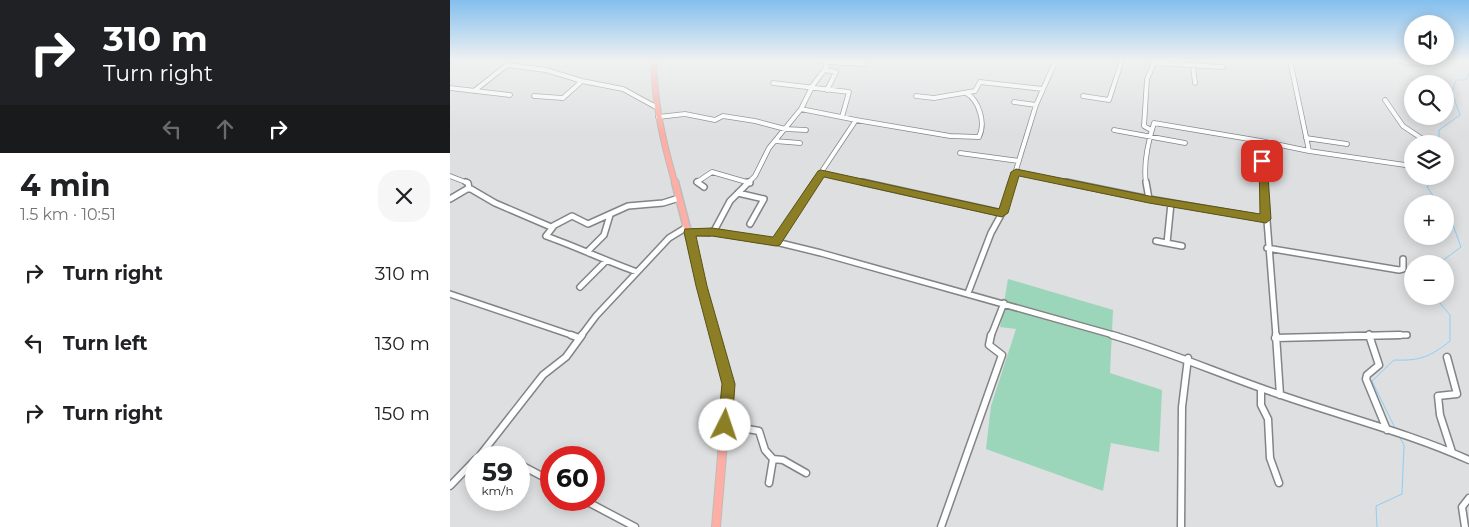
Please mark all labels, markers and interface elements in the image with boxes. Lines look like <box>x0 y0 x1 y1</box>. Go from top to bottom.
map controls <box>1404 15 1454 305</box>
button: sound <box>1404 15 1454 65</box>
text: 310 m <box>103 17 208 60</box>
icon: right <box>20 20 85 85</box>
text: Turn right <box>103 60 213 87</box>
button: search <box>1404 75 1454 125</box>
icon: left <box>158 115 186 143</box>
icon: ahead <box>211 115 239 143</box>
icon: right <box>264 115 292 143</box>
button: layers <box>1404 135 1454 185</box>
pin <box>1241 140 1283 182</box>
icon: arrive <box>1248 147 1276 175</box>
text: 4 min <box>20 167 110 204</box>
button: close <box>378 170 430 222</box>
button: + <box>1404 195 1454 245</box>
text: 1.5 km · 10:51 <box>20 205 116 224</box>
button: − <box>1404 255 1454 305</box>
icon: right <box>20 259 48 287</box>
text: Turn right <box>63 262 163 285</box>
text: 310 m <box>375 262 430 285</box>
icon: left <box>20 329 48 357</box>
text: Turn left <box>63 332 148 355</box>
text: 130 m <box>375 332 430 355</box>
position arrow <box>698 398 750 450</box>
icon: right <box>20 399 48 427</box>
text: Turn right <box>63 402 163 425</box>
text: 150 m <box>375 402 430 425</box>
speed limit sign: 60 <box>540 446 605 511</box>
text: 59 <box>482 457 513 487</box>
text: km/h <box>481 483 514 498</box>

